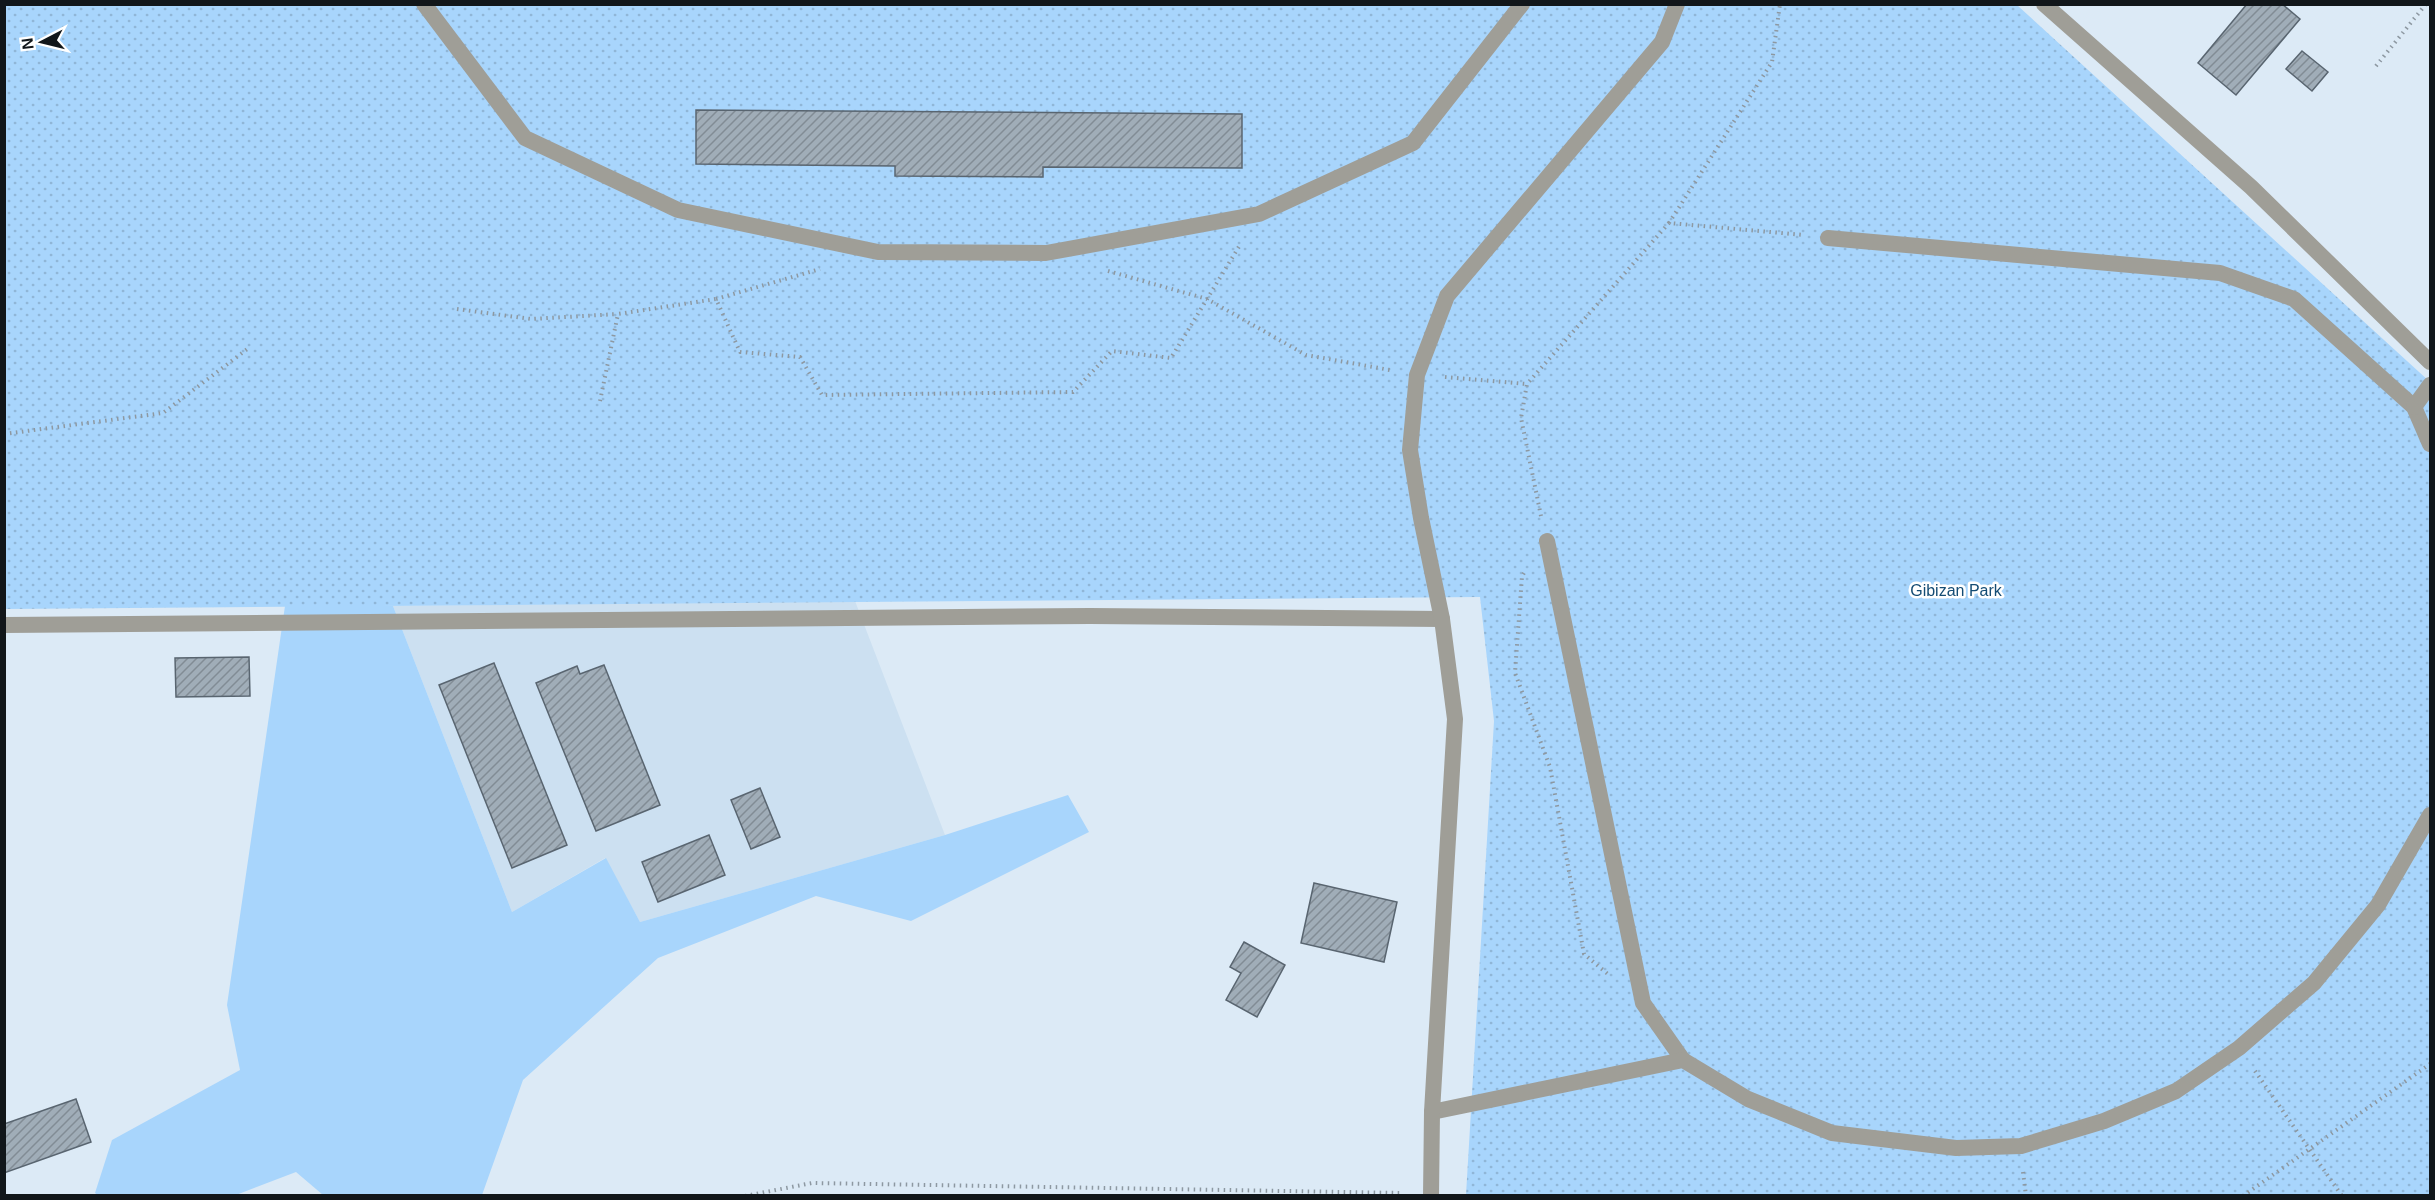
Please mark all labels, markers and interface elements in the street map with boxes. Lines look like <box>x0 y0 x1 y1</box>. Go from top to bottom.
north arrow <box>12 12 72 72</box>
text: N <box>18 37 37 51</box>
park label: Gibizan Park <box>1910 582 2003 599</box>

